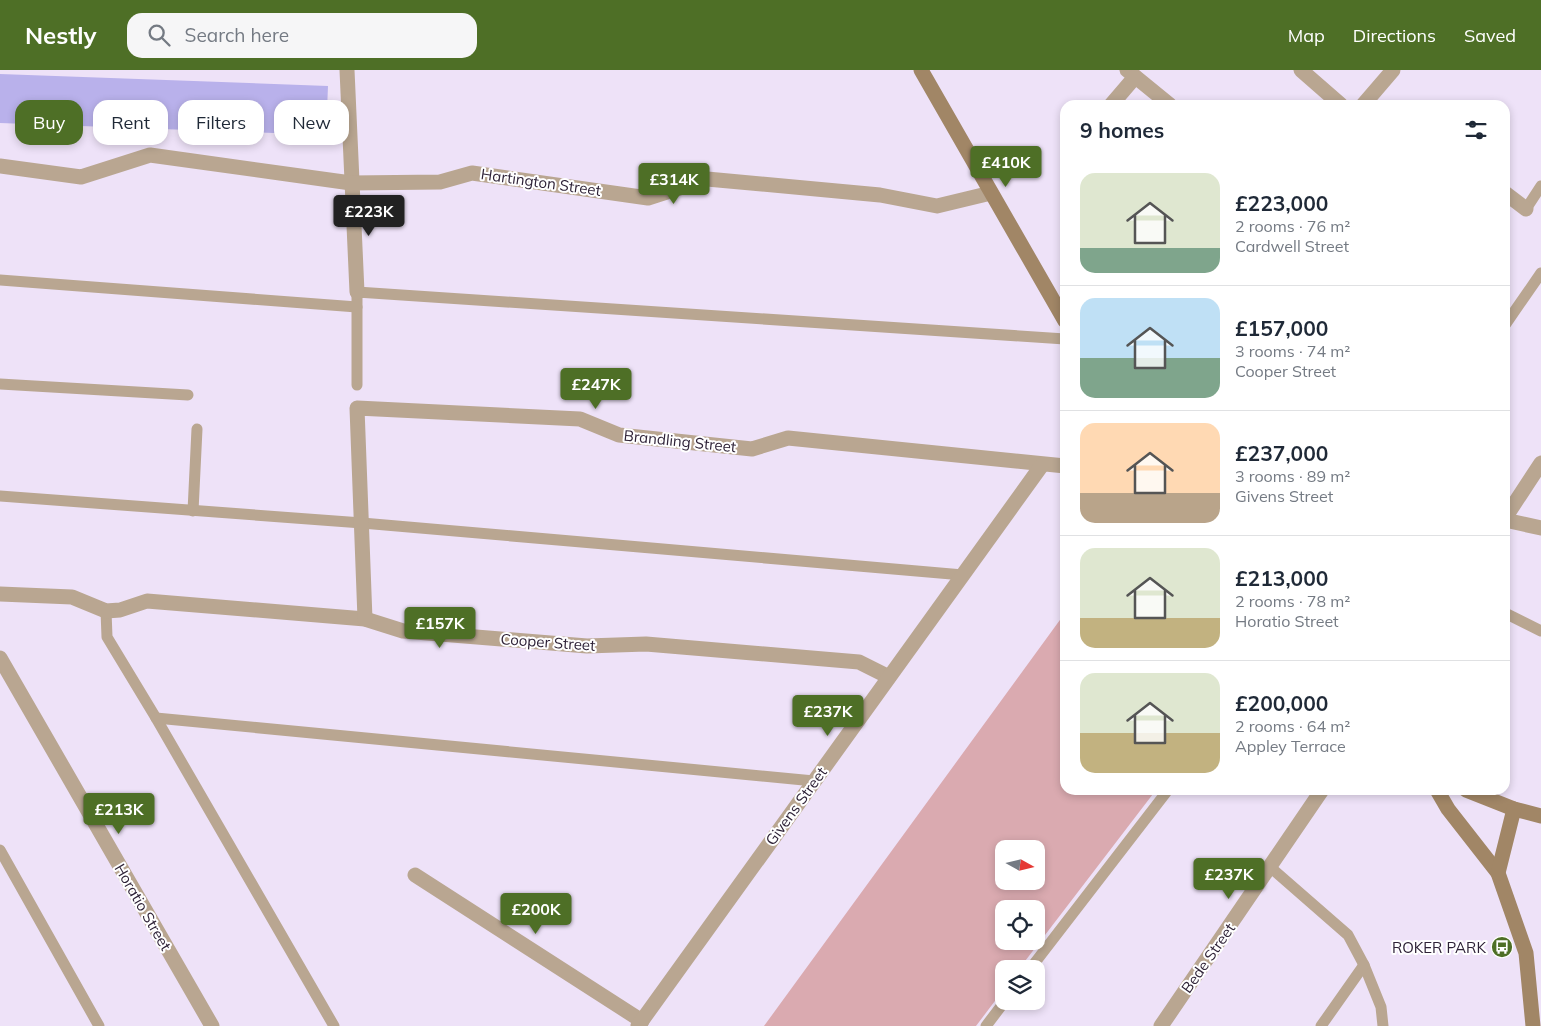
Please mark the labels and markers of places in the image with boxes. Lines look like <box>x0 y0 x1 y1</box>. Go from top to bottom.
pin: £410K <box>971 146 1041 188</box>
pin: £314K <box>639 162 709 205</box>
pin: £223K <box>334 194 404 237</box>
pin: £247K <box>561 368 631 410</box>
pin: £157K <box>405 606 475 649</box>
pin: £237K <box>793 694 863 737</box>
pin: £213K <box>84 792 154 835</box>
pin: £237K <box>1194 858 1264 900</box>
pin: £200K <box>501 892 571 935</box>
bus stop icon: ROKER PARK <box>1490 935 1514 959</box>
place label: ROKER PARK <box>1392 938 1486 957</box>

